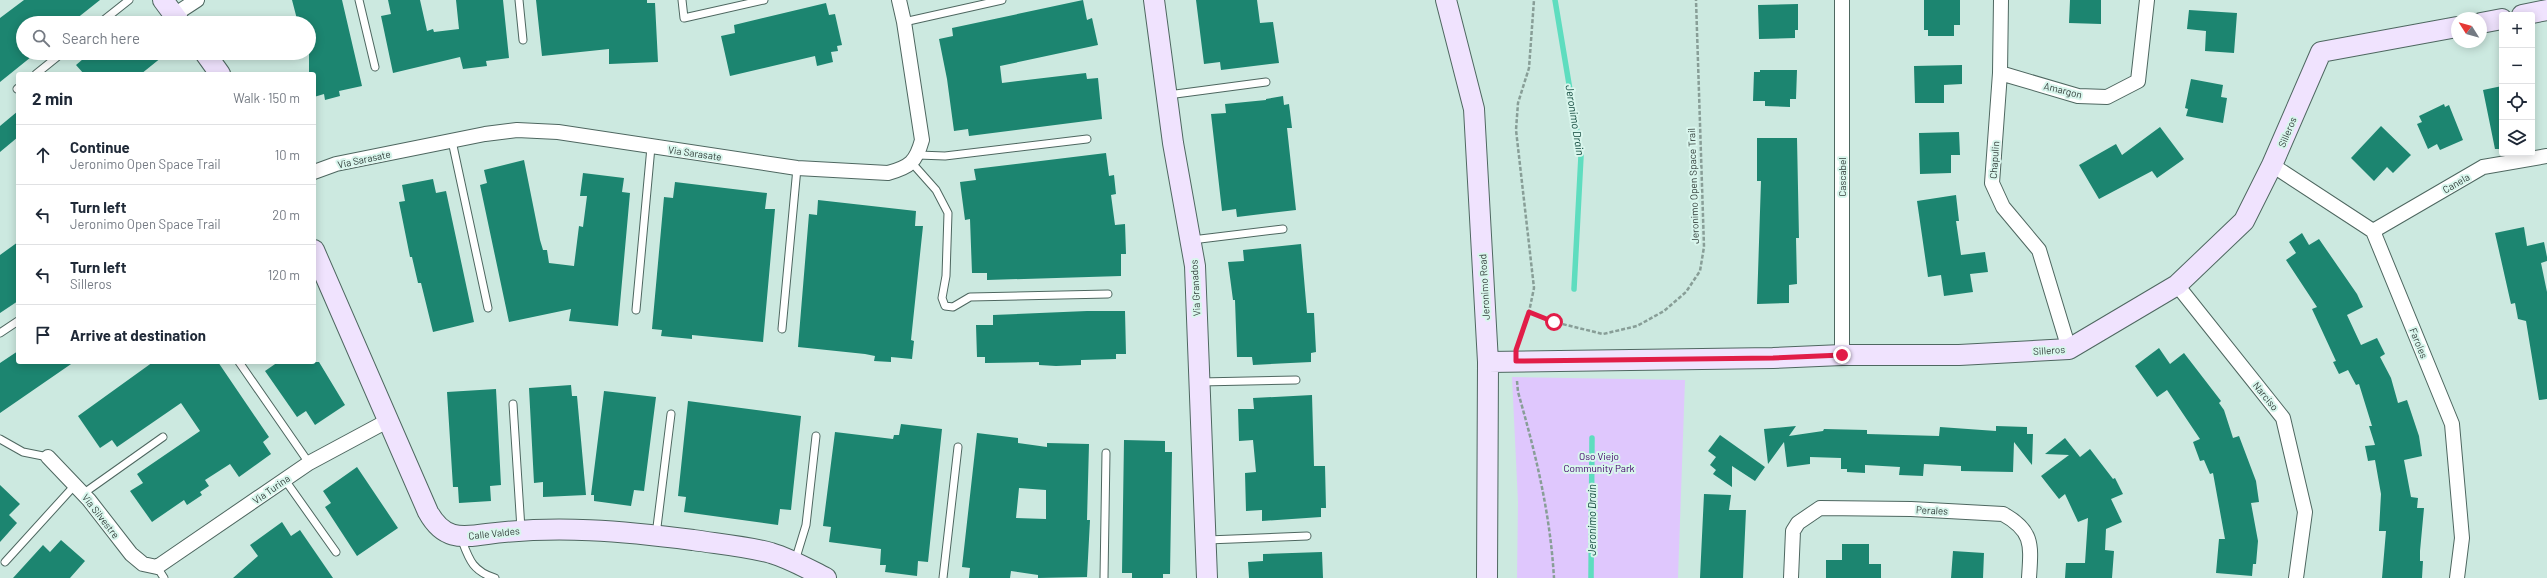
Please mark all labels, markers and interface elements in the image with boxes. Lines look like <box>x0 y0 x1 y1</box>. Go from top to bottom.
north arrow <box>2451 12 2487 48</box>
map controls <box>2499 12 2535 156</box>
button: + <box>2499 12 2535 48</box>
search box <box>16 16 316 60</box>
icon: search <box>30 27 52 49</box>
text: Search here <box>62 29 140 47</box>
button: − <box>2499 48 2535 84</box>
street label: Amargon <box>2043 79 2083 101</box>
water label: Jeronimo Drain <box>1563 84 1588 156</box>
button: locate <box>2499 84 2535 120</box>
text: 2 min <box>32 88 73 108</box>
text: Walk · 150 m <box>233 90 300 106</box>
street label: Silleros <box>2275 115 2299 149</box>
button: layers <box>2499 120 2535 156</box>
street label: Jeronimo Open Space Trail <box>1685 128 1701 244</box>
text: Continue <box>70 138 130 156</box>
street label: Chapulin <box>1987 141 2001 179</box>
street label: Via Sarasate <box>667 143 723 163</box>
icon: ahead <box>32 144 54 166</box>
text: 10 m <box>275 147 300 163</box>
street label: Via Sarasate <box>336 148 392 170</box>
text: Jeronimo Open Space Trail <box>70 156 221 172</box>
street label: Cascabel <box>1836 157 1848 197</box>
street label: Canela <box>2440 171 2472 195</box>
text: Turn left <box>70 198 126 216</box>
icon: left <box>32 204 54 226</box>
text: 20 m <box>272 207 300 223</box>
text: Jeronimo Open Space Trail <box>70 216 221 232</box>
street label: Jeronimo Road <box>1476 254 1492 320</box>
text: Turn left <box>70 258 126 276</box>
street label: Via Granados <box>1188 259 1202 317</box>
icon: left <box>32 264 54 286</box>
text: 120 m <box>268 267 300 283</box>
text: Silleros <box>70 276 112 292</box>
route start <box>1545 313 1563 331</box>
icon: arrive <box>32 324 54 346</box>
text: Arrive at destination <box>70 326 206 344</box>
street label: Faroles <box>2407 326 2431 360</box>
street label: Silleros <box>2033 343 2066 357</box>
route end <box>1833 346 1851 364</box>
street label: Narciso <box>2251 379 2281 413</box>
park label: Oso Viejo Community Park <box>1563 450 1635 474</box>
street label: Via Turina <box>250 472 292 506</box>
water label: Jeronimo Drain <box>1585 484 1598 556</box>
street label: Via Silvestre <box>80 491 122 541</box>
street label: Perales <box>1916 503 1949 517</box>
street label: Calle Valdes <box>468 524 520 542</box>

